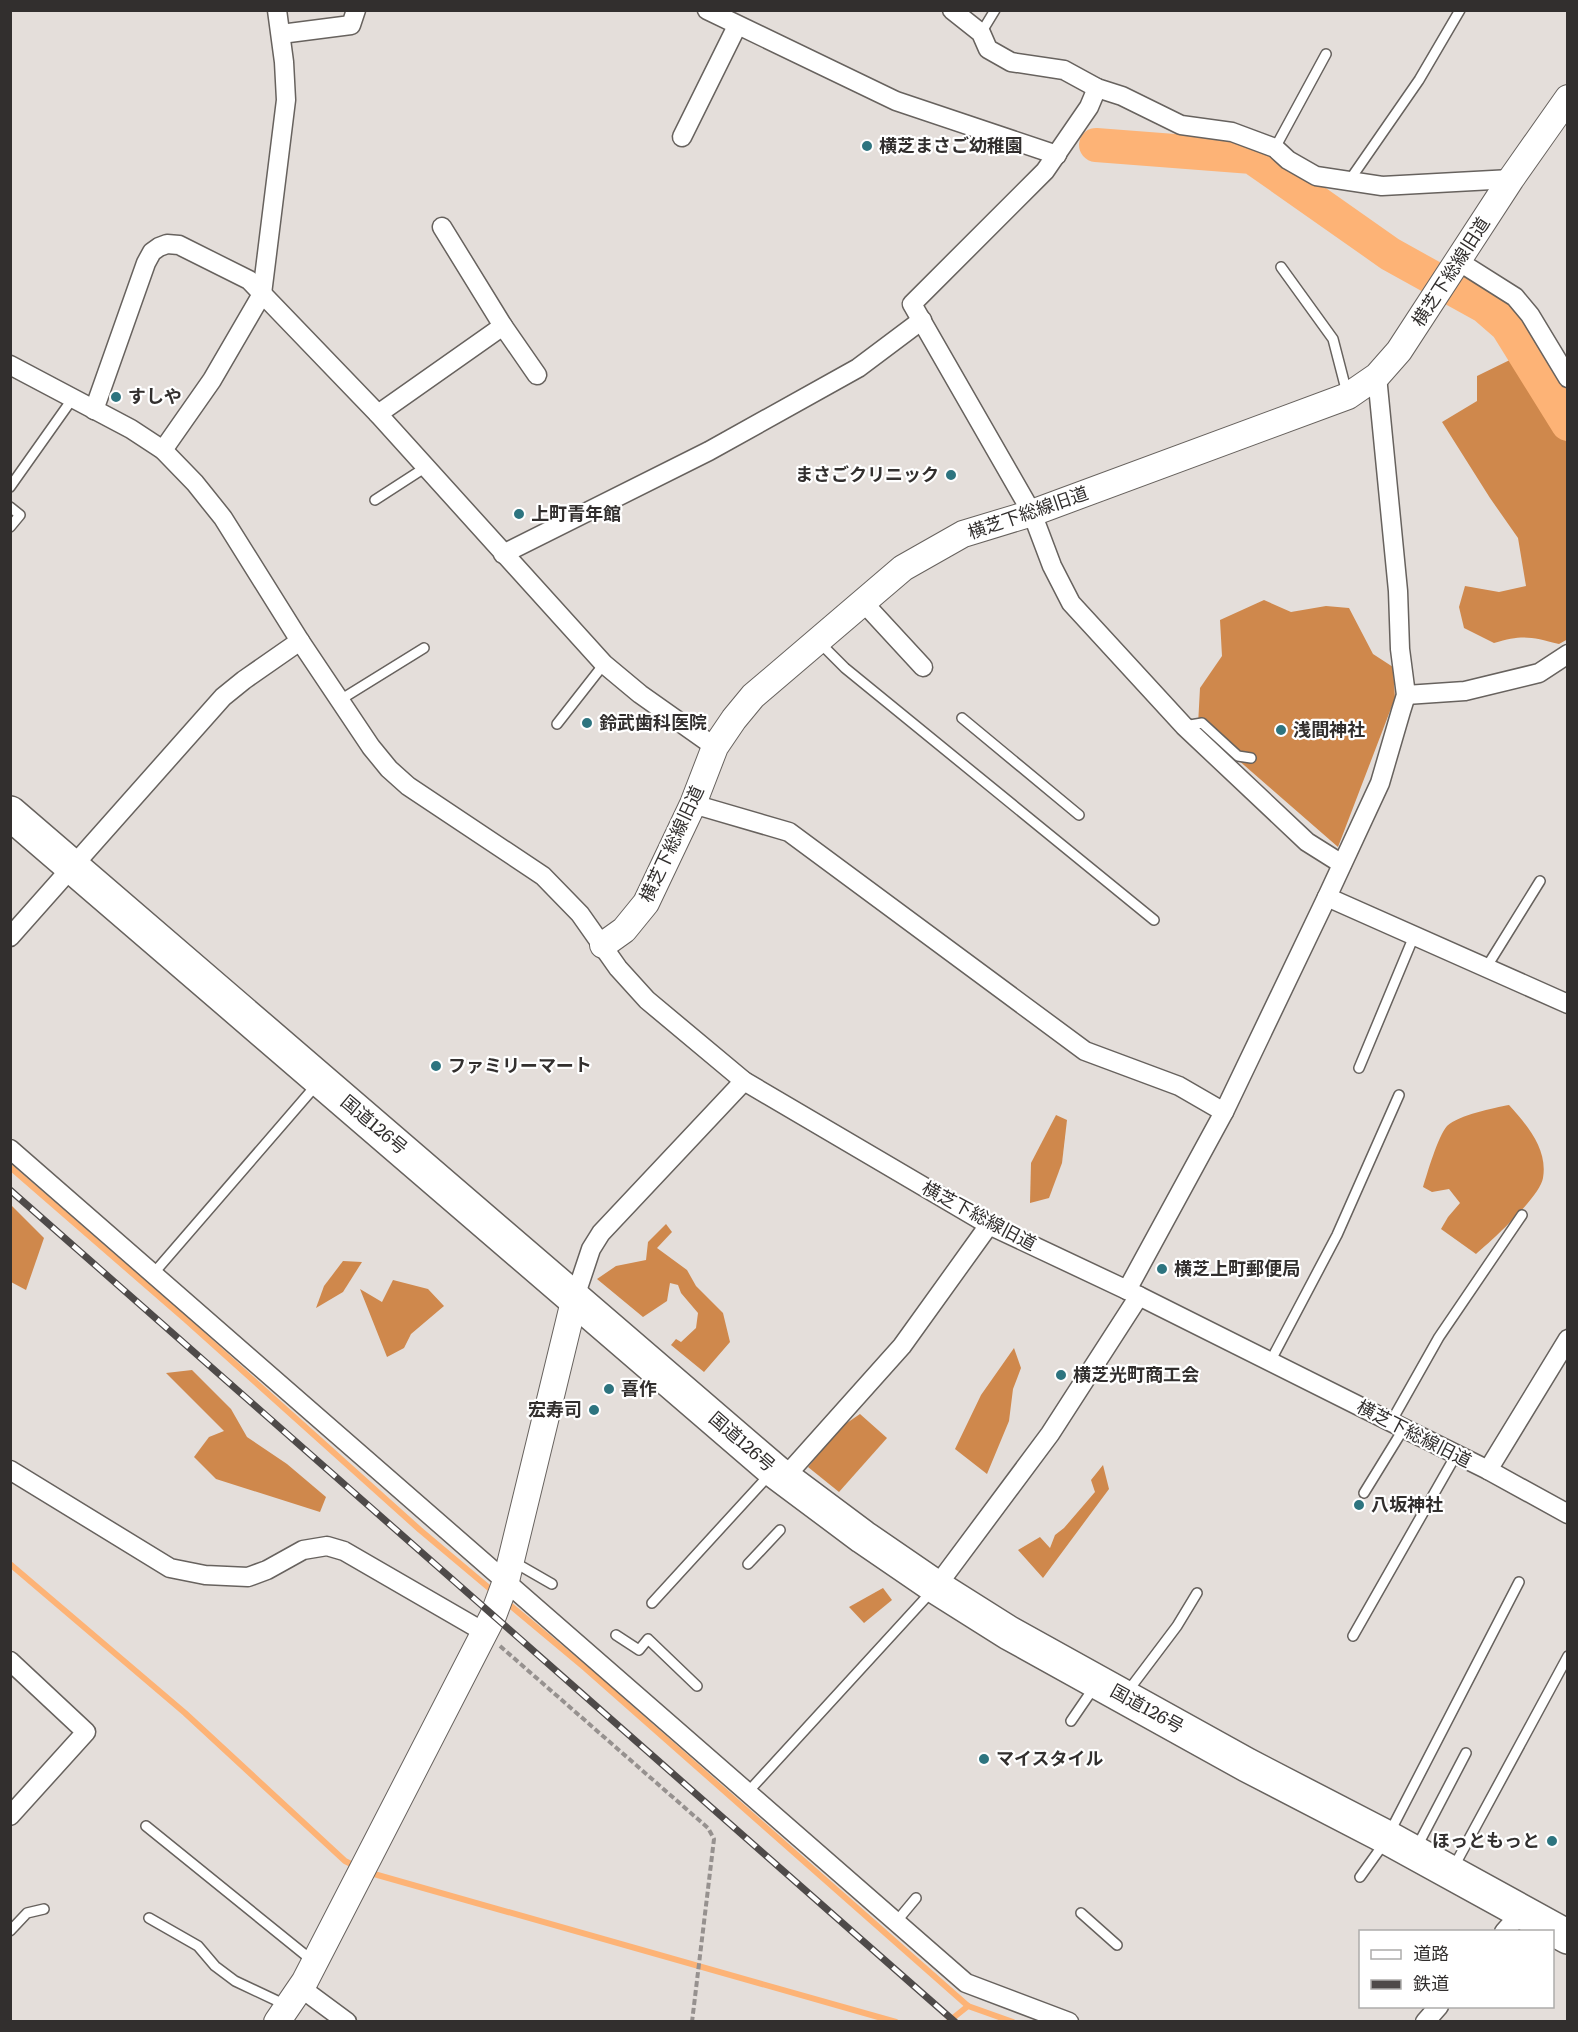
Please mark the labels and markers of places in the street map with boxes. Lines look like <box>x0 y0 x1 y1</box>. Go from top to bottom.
place label: 横芝まさご幼稚園 <box>879 131 1023 158</box>
marker: 横芝まさご幼稚園 <box>860 139 874 153</box>
place label: すしや <box>128 382 182 409</box>
marker: すしや <box>109 390 123 404</box>
place label: まさごクリニック <box>795 460 939 487</box>
marker: まさごクリニック <box>944 468 958 482</box>
place label: 上町青年館 <box>531 499 621 526</box>
marker: 上町青年館 <box>512 507 526 521</box>
place label: 鈴武歯科医院 <box>599 708 707 735</box>
place label: 浅間神社 <box>1293 715 1365 742</box>
marker: 鈴武歯科医院 <box>580 716 594 730</box>
marker: 浅間神社 <box>1274 723 1288 737</box>
place label: ファミリーマート <box>448 1051 592 1078</box>
marker: ファミリーマート <box>429 1059 443 1073</box>
place label: 横芝上町郵便局 <box>1174 1254 1300 1281</box>
marker: 横芝上町郵便局 <box>1155 1262 1169 1276</box>
place label: 横芝光町商工会 <box>1073 1360 1199 1387</box>
marker: 横芝光町商工会 <box>1054 1368 1068 1382</box>
place label: 喜作 <box>621 1374 657 1401</box>
marker: 喜作 <box>602 1382 616 1396</box>
place label: 宏寿司 <box>528 1395 582 1422</box>
marker: 宏寿司 <box>587 1403 601 1417</box>
place label: 八坂神社 <box>1371 1490 1443 1517</box>
marker: 八坂神社 <box>1352 1498 1366 1512</box>
place label: マイスタイル <box>996 1744 1103 1771</box>
marker: マイスタイル <box>977 1752 991 1766</box>
place label: ほっともっと <box>1432 1826 1540 1853</box>
marker: ほっともっと <box>1545 1834 1559 1848</box>

